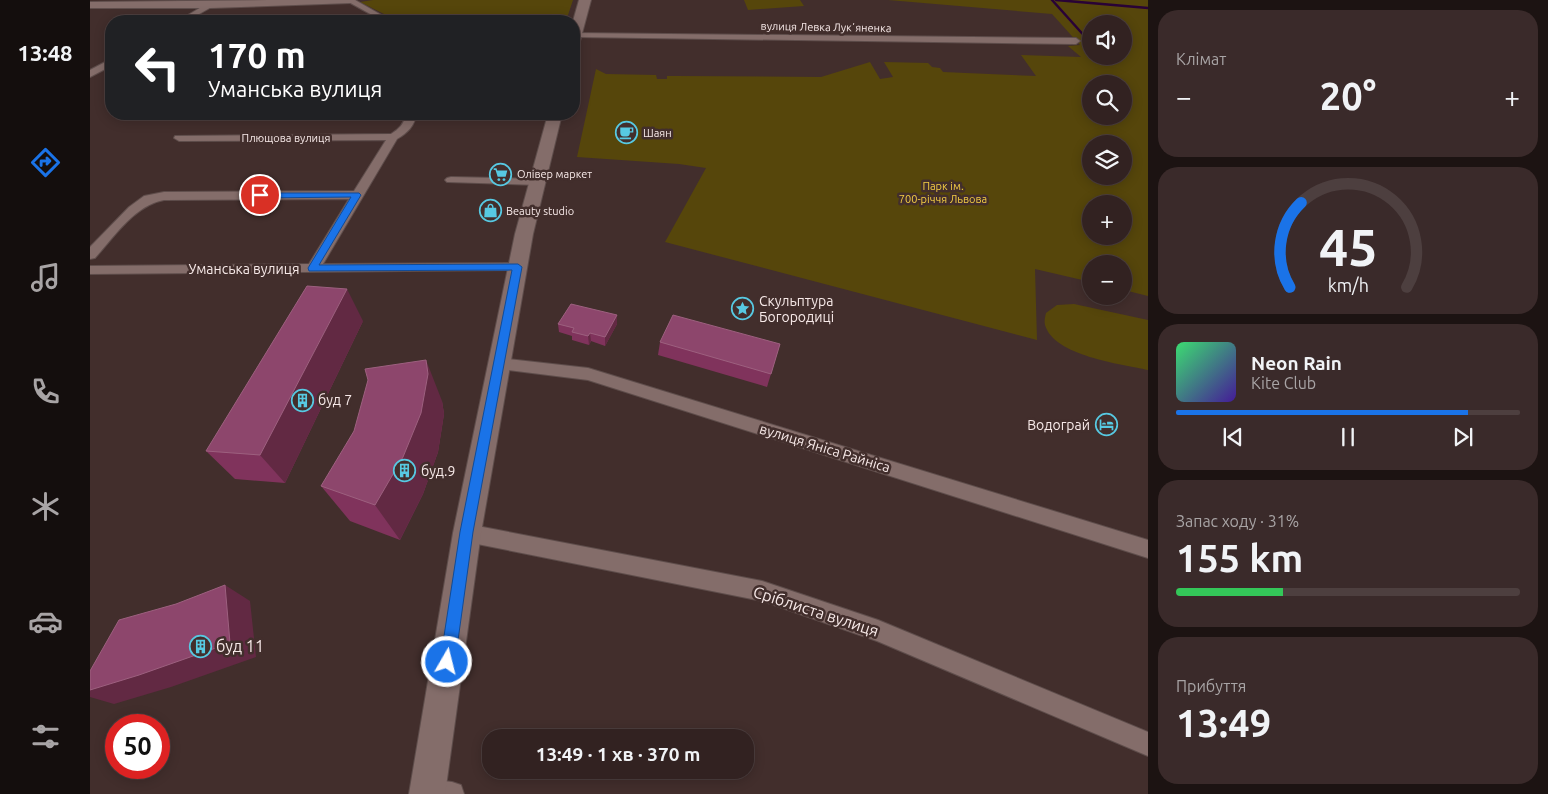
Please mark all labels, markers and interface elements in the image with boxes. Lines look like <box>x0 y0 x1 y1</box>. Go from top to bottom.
map controls <box>1082 15 1132 305</box>
button: sound <box>1082 15 1132 65</box>
street label: вулиця Левка Лукʼяненка <box>761 20 891 34</box>
icon: left <box>125 35 190 100</box>
text: 170 m <box>208 35 306 75</box>
text: 13:48 <box>17 40 73 65</box>
text: Клімат <box>1176 50 1226 68</box>
button: search <box>1082 75 1132 125</box>
text: 20° <box>1320 75 1376 117</box>
text: Уманська вулиця <box>208 76 382 101</box>
text: − <box>1176 81 1192 112</box>
text: + <box>1504 81 1520 112</box>
cafe icon: Шаян <box>615 121 639 145</box>
place label: Шаян <box>643 127 672 139</box>
street label: Плющова вулиця <box>242 132 330 144</box>
button: layers <box>1082 135 1132 185</box>
icon: directions <box>28 145 63 180</box>
supermarket icon: Олівер маркет <box>489 162 513 186</box>
place label: Олівер маркет <box>517 168 592 180</box>
pin <box>239 174 281 216</box>
park label: Парк ім. 700-річчя Львова <box>899 180 987 205</box>
icon: arrive <box>246 181 274 209</box>
button: + <box>1082 195 1132 245</box>
shop icon: Beauty studio <box>478 199 502 223</box>
place label: Beauty studio <box>506 205 574 217</box>
text: 45 <box>1319 218 1377 276</box>
button: − <box>1082 255 1132 305</box>
icon: music <box>28 260 63 295</box>
street label: Уманська вулиця <box>189 261 299 277</box>
text: km/h <box>1327 275 1369 295</box>
place label: Скульптура Богородиці <box>759 293 834 325</box>
place icon: Скульптура Богородиці <box>731 297 755 321</box>
text: Neon Rain <box>1251 352 1342 374</box>
icon: phone <box>28 374 63 409</box>
text: Kite Club <box>1251 374 1316 392</box>
building icon: буд 7 <box>290 388 314 412</box>
place label: буд 7 <box>318 392 352 408</box>
hotel icon: Водограй <box>1094 413 1118 437</box>
place label: Водограй <box>1027 417 1090 433</box>
street label: вулиця Яніса Райніса <box>758 420 892 476</box>
icon: previous <box>1219 423 1247 451</box>
icon: pause <box>1334 423 1362 451</box>
icon: next <box>1449 423 1477 451</box>
building icon: буд.9 <box>393 459 417 483</box>
place label: буд.9 <box>421 463 455 479</box>
icon: climate <box>28 489 63 524</box>
text: Запас ходу · 31% <box>1176 512 1299 530</box>
text: 155 km <box>1176 537 1303 579</box>
street label: Сріблиста вулиця <box>751 582 881 640</box>
icon: car <box>28 604 63 639</box>
building icon: буд 11 <box>188 634 212 658</box>
position arrow <box>420 635 472 687</box>
place label: буд 11 <box>216 637 264 655</box>
text: Прибуття <box>1176 677 1246 695</box>
text: 13:49 <box>1176 702 1271 744</box>
speed limit sign: 50 <box>105 714 170 779</box>
icon: filters <box>28 719 63 754</box>
text: 13:49 · 1 хв · 370 m <box>536 743 700 765</box>

